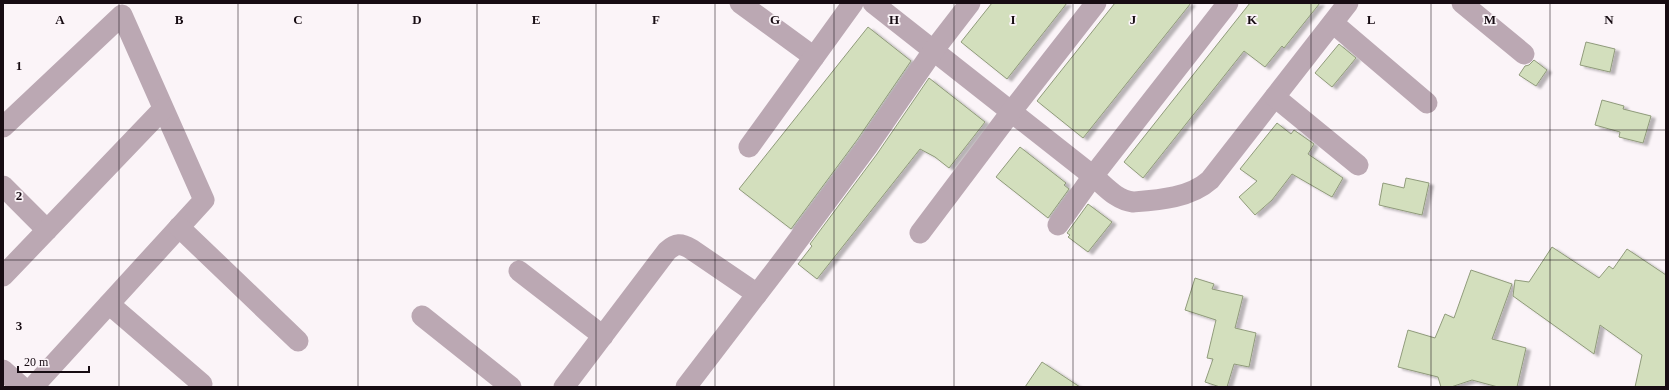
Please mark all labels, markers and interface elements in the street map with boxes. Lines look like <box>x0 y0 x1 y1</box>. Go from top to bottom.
text: A <box>55 12 65 27</box>
text: B <box>175 12 184 27</box>
text: C <box>293 12 303 27</box>
text: D <box>412 12 422 27</box>
text: E <box>532 12 540 27</box>
text: F <box>652 12 660 27</box>
text: G <box>770 12 780 27</box>
text: H <box>889 12 899 27</box>
text: I <box>1010 12 1016 27</box>
text: J <box>1130 12 1137 27</box>
text: K <box>1247 12 1258 27</box>
text: L <box>1367 12 1376 27</box>
text: M <box>1484 12 1496 27</box>
text: N <box>1604 12 1614 27</box>
text: 1 <box>16 58 22 73</box>
text: 2 <box>16 188 22 203</box>
text: 3 <box>16 318 23 333</box>
scale bar <box>18 348 89 374</box>
text: 20 m <box>24 355 49 369</box>

